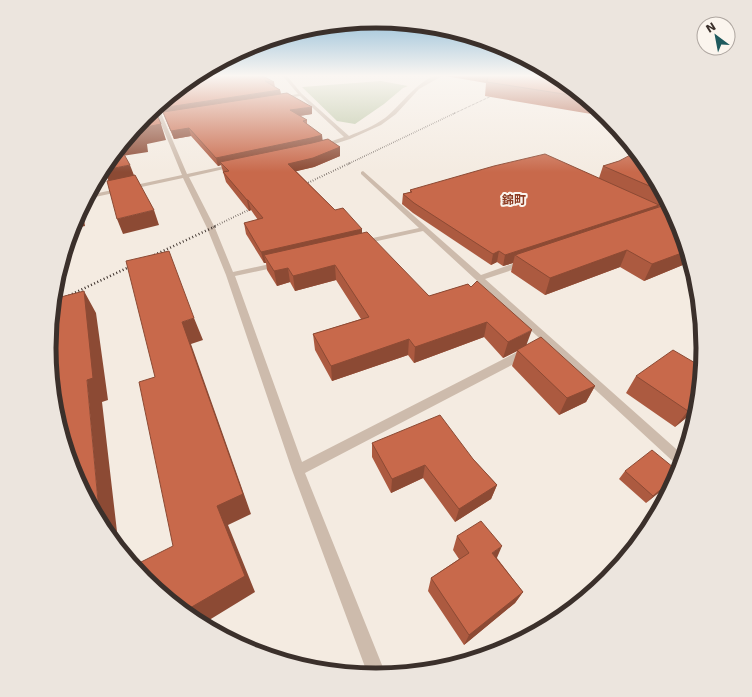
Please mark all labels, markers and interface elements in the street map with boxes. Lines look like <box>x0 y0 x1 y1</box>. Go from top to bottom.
north arrow <box>696 16 736 56</box>
text: N <box>704 20 718 36</box>
district label: 錦町 <box>501 193 526 207</box>

